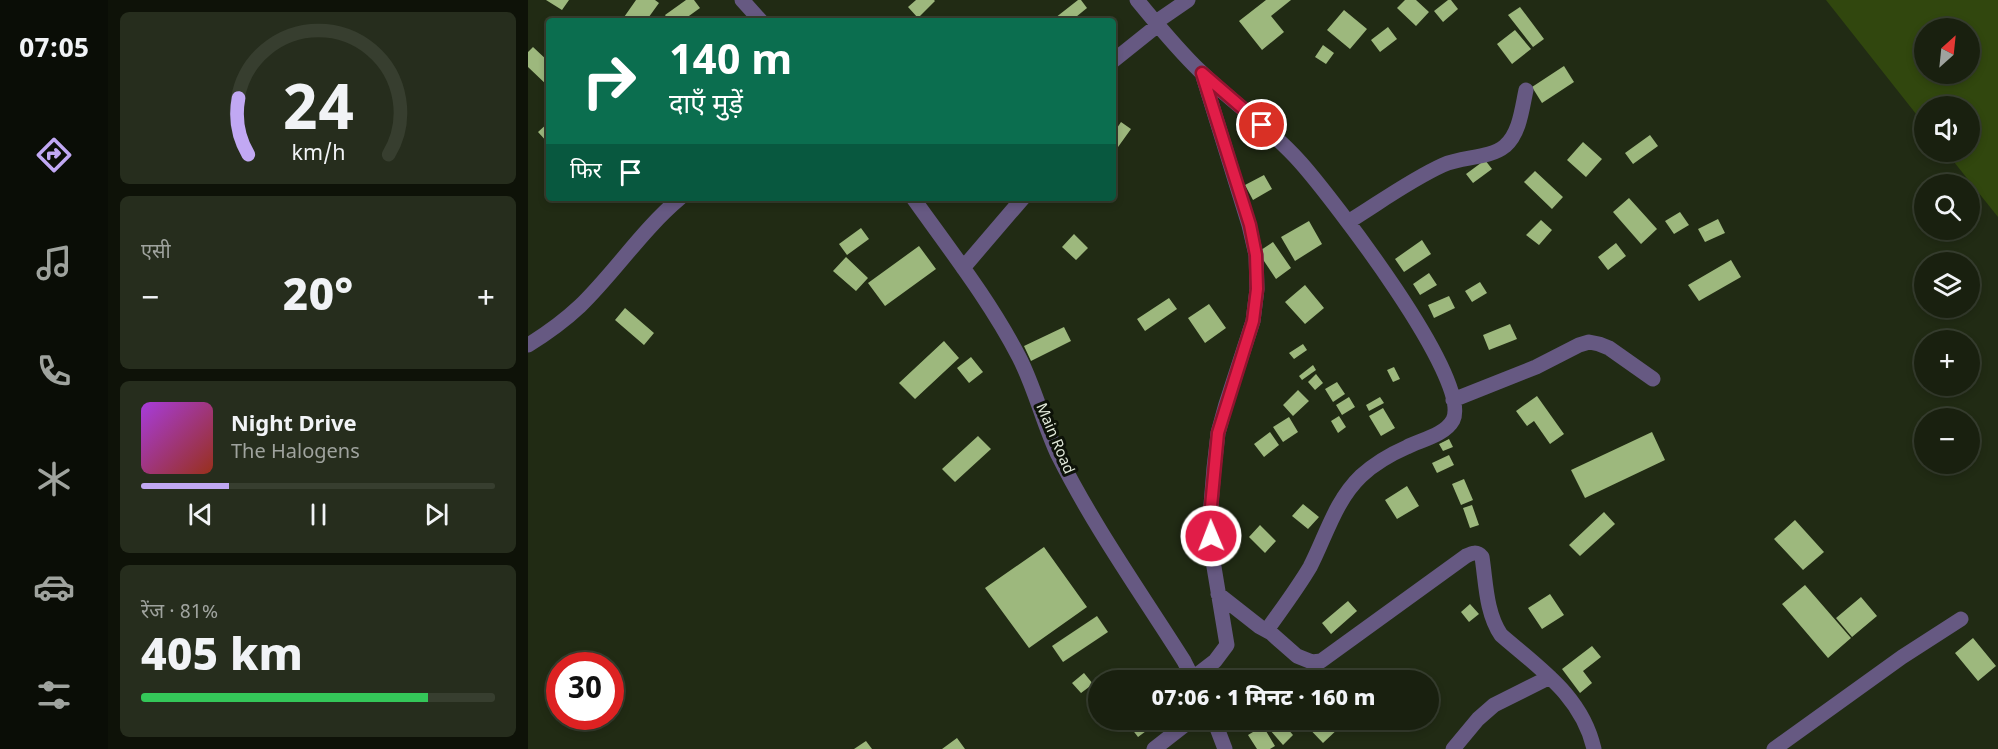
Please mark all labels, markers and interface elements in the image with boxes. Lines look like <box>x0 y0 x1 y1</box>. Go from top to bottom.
north arrow <box>1914 18 1980 84</box>
map controls <box>1914 18 1980 474</box>
text: 07:05 <box>19 33 89 68</box>
text: 140 m <box>669 36 792 91</box>
icon: right <box>570 42 648 120</box>
text: 24 <box>283 73 353 154</box>
text: दाएँ मुड़ें <box>669 89 743 124</box>
button: sound <box>1914 96 1980 162</box>
pin <box>1236 99 1287 150</box>
icon: arrive <box>1245 108 1278 141</box>
icon: directions <box>33 134 75 176</box>
text: km/h <box>291 142 345 170</box>
icon: arrive <box>614 156 647 189</box>
text: फिर <box>570 158 602 187</box>
button: search <box>1914 174 1980 240</box>
text: एसी <box>141 240 171 266</box>
icon: music <box>33 242 75 284</box>
button: layers <box>1914 252 1980 318</box>
text: 20° <box>283 270 353 328</box>
text: − <box>141 278 159 321</box>
text: + <box>477 278 495 321</box>
button: + <box>1914 330 1980 396</box>
icon: phone <box>33 350 75 392</box>
street label: Main Road <box>1031 401 1077 477</box>
button: − <box>1914 408 1980 474</box>
text: Night Drive <box>231 411 357 440</box>
text: The Halogens <box>231 440 360 466</box>
icon: climate <box>33 458 75 500</box>
icon: previous <box>184 498 217 531</box>
icon: pause <box>302 498 335 531</box>
icon: next <box>420 498 453 531</box>
position arrow <box>1179 504 1243 568</box>
icon: car <box>33 566 75 608</box>
text: रेंज · 81% <box>141 600 218 626</box>
text: 405 km <box>141 630 303 688</box>
speed limit sign: 30 <box>546 652 624 730</box>
icon: filters <box>33 674 75 716</box>
text: 07:06 · 1 मिनट · 160 m <box>1151 685 1376 714</box>

